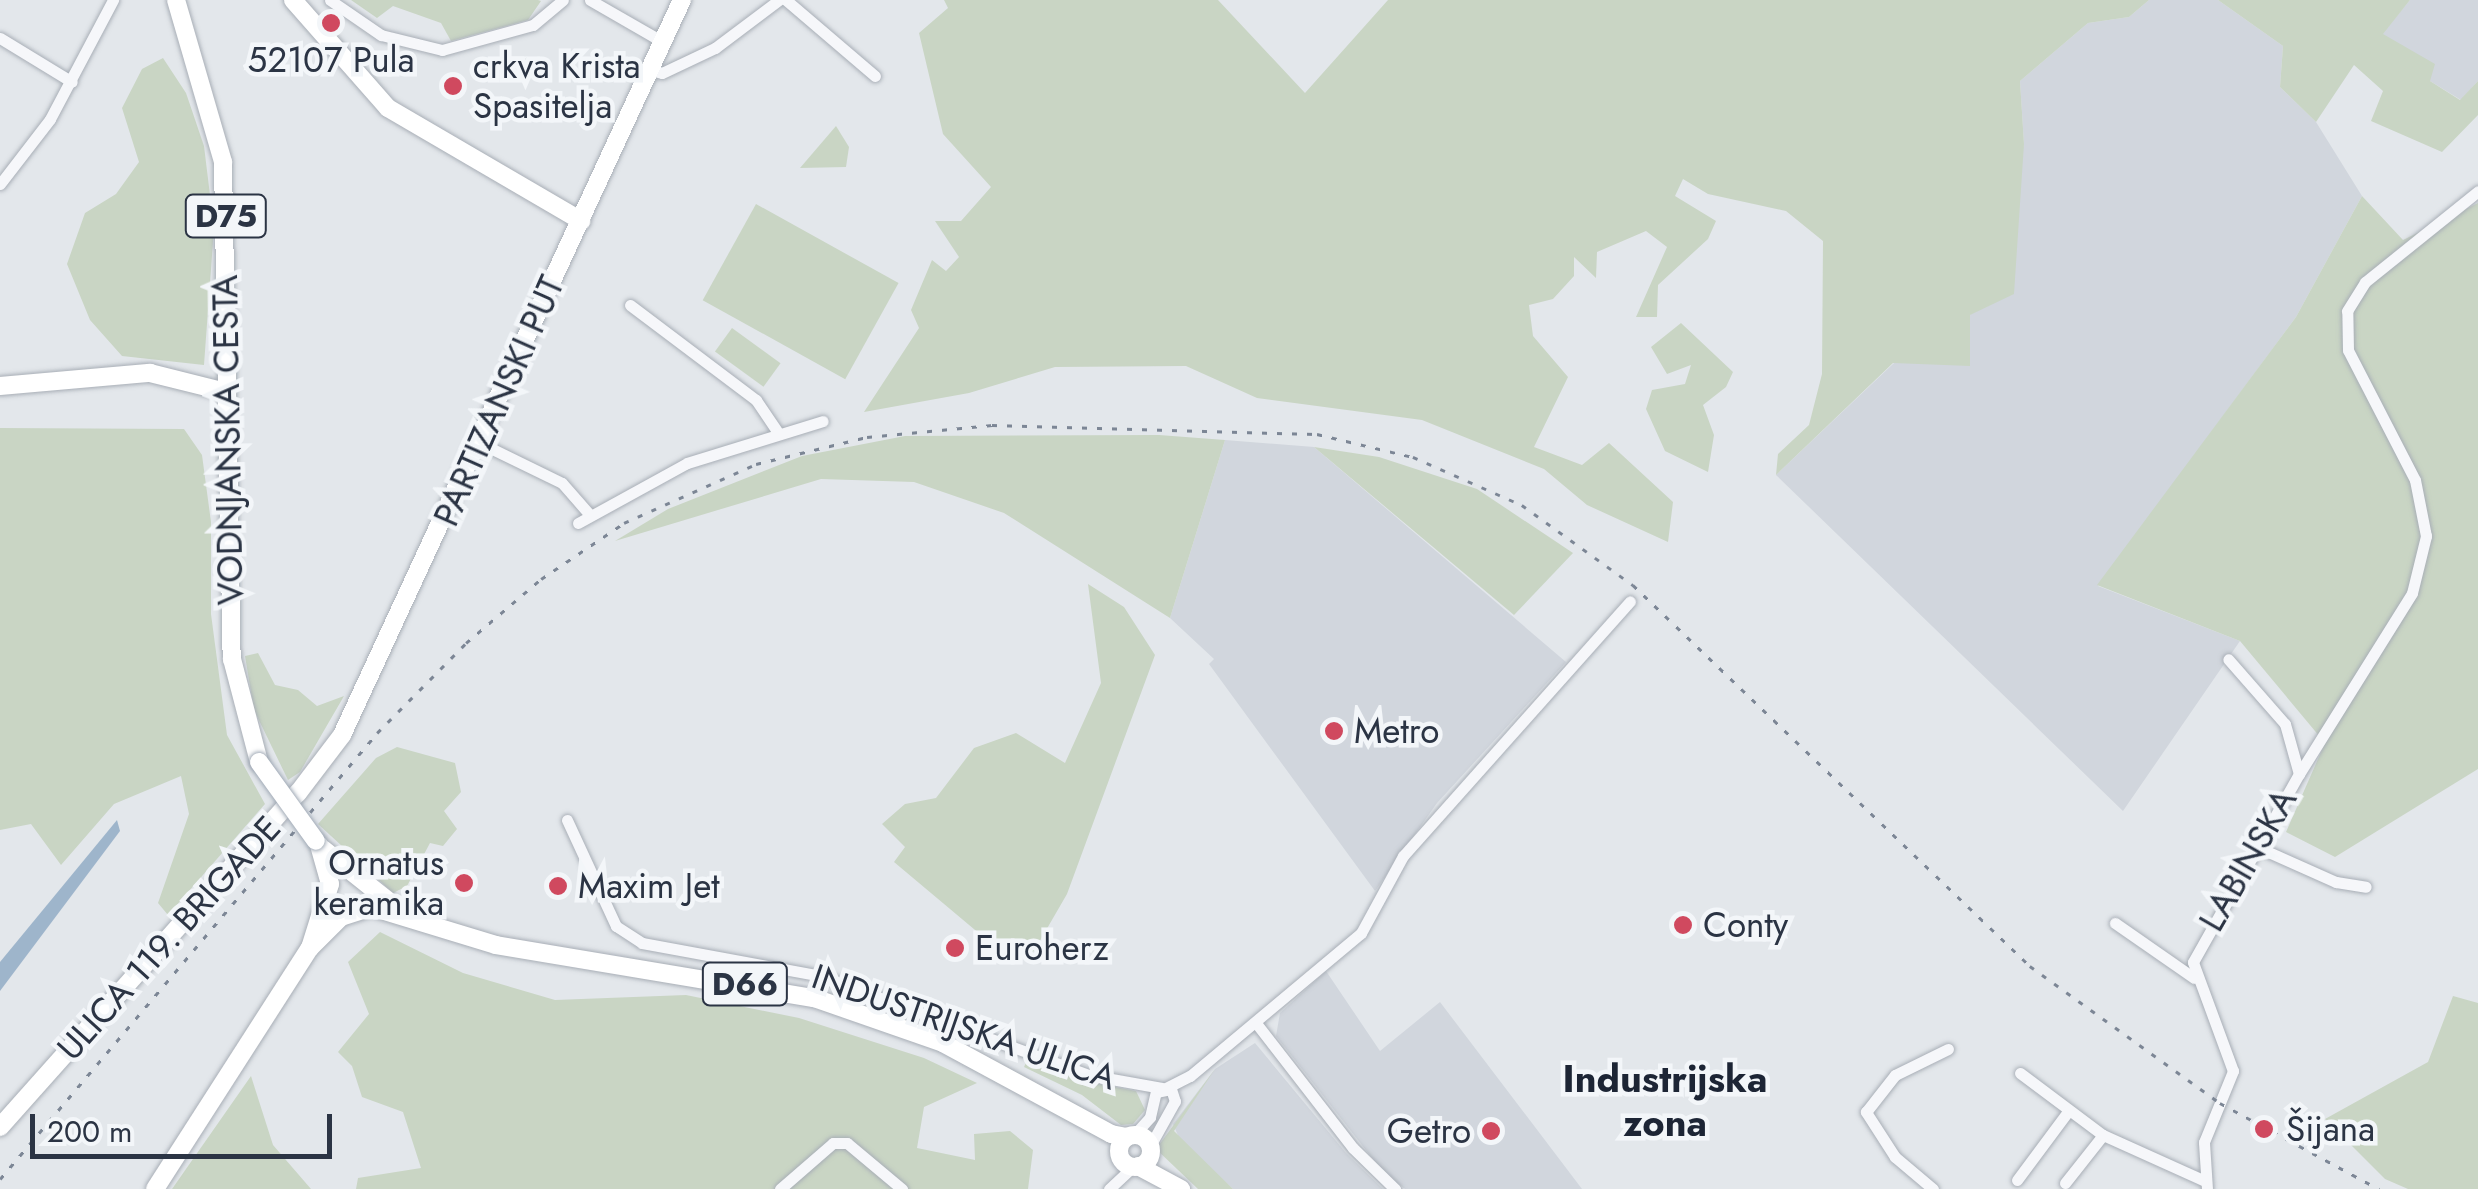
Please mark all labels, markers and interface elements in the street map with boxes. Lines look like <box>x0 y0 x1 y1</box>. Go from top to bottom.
marker: 52107 Pula <box>320 12 342 34</box>
place label: 52107 Pula <box>247 39 415 81</box>
place label: crkva Krista Spasitelja <box>473 45 641 127</box>
marker: crkva Krista Spasitelja <box>442 75 464 97</box>
road number: D75 <box>184 189 268 243</box>
street label: PARTIZANSKI PUT <box>425 270 573 532</box>
street label: VODNJANSKA CESTA <box>204 274 252 606</box>
place label: Metro <box>1354 710 1439 752</box>
marker: Metro <box>1323 720 1345 742</box>
street label: LABINSKA <box>2191 781 2305 939</box>
street label: ULICA 119. BRIGADE <box>49 807 289 1069</box>
place label: Ornatus keramika <box>314 842 444 924</box>
place label: Maxim Jet <box>578 865 720 907</box>
marker: Ornatus keramika <box>453 872 475 894</box>
marker: Maxim Jet <box>547 875 569 897</box>
place label: Conty <box>1703 904 1788 946</box>
marker: Conty <box>1672 914 1694 936</box>
place label: Euroherz <box>975 927 1109 969</box>
marker: Euroherz <box>944 937 966 959</box>
street label: INDUSTRIJSKA ULICA <box>806 955 1122 1099</box>
road number: D66 <box>700 957 790 1011</box>
district label: Industrijska zona <box>1563 1056 1767 1146</box>
scale bar <box>35 1094 338 1156</box>
place label: Šijana <box>2286 1108 2375 1150</box>
text: 200 m <box>47 1110 132 1153</box>
place label: Getro <box>1387 1110 1471 1152</box>
marker: Šijana <box>2251 1116 2277 1142</box>
marker: Getro <box>1480 1120 1502 1142</box>

